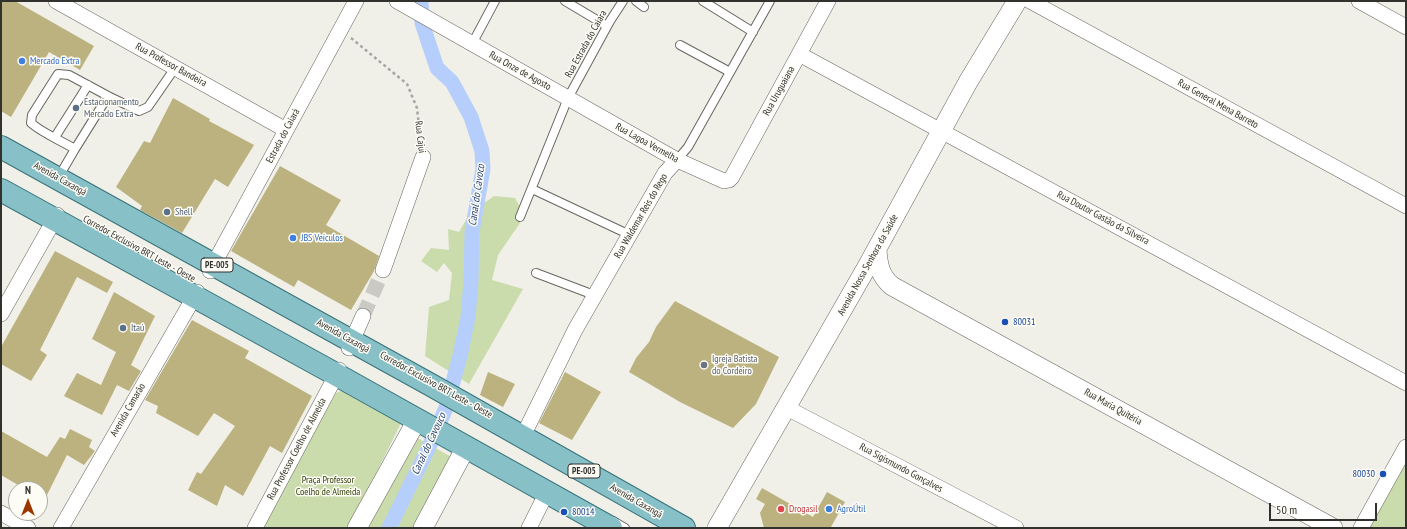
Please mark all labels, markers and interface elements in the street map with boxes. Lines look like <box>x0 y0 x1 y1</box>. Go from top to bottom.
street label: Rua Estrada do Caiara <box>563 8 609 80</box>
street label: Rua Professor Bandeira <box>133 40 209 90</box>
street label: Rua Onze de Agosto <box>487 49 553 93</box>
place label: Mercado Extra <box>30 55 79 67</box>
marker: Mercado Extra <box>17 56 27 66</box>
street label: Rua Uruguaiana <box>760 64 798 118</box>
street label: Rua General Mena Barreto <box>1176 77 1260 131</box>
place label: Estacionamento Mercado Extra <box>84 96 139 120</box>
marker: Estacionamento Mercado Extra <box>71 103 81 113</box>
street label: Estrada do Caiará <box>264 107 302 165</box>
street label: Rua Cajui <box>412 120 428 154</box>
street label: Rua Lagoa Vermelha <box>613 121 681 165</box>
street label: Avenida Caxangá <box>31 160 89 198</box>
water label: Canal do Cavoco <box>466 163 488 227</box>
street label: Rua Waldemar Reis do Rego <box>612 171 670 261</box>
street label: Rua Doutor Gastão da Silveira <box>1055 189 1151 247</box>
place label: Shell <box>175 206 192 218</box>
marker: Shell <box>162 207 172 217</box>
street label: Avenida Nossa Senhora da Saúde <box>835 212 901 318</box>
street label: Corredor Exclusivo BRT Leste - Oeste <box>81 213 197 285</box>
place label: JBS Veículos <box>301 232 343 244</box>
marker: JBS Veículos <box>288 233 298 243</box>
road number: PE-005 <box>201 258 233 272</box>
place label: 80031 <box>1013 316 1035 328</box>
street label: Avenida Caxangá <box>314 317 372 355</box>
marker: 80031 <box>1000 317 1010 327</box>
place label: Itaú <box>131 322 144 334</box>
marker: Itaú <box>118 323 128 333</box>
street label: Corredor Exclusivo BRT Leste - Oeste <box>378 349 494 421</box>
place label: Igreja Batista do Cordeiro <box>712 353 758 376</box>
marker: Igreja Batista do Cordeiro <box>699 360 709 370</box>
street label: Avenida Camarão <box>108 381 148 439</box>
street label: Rua Maria Quitéria <box>1082 386 1144 428</box>
street label: Rua Professor Coelho de Almeida <box>265 396 329 502</box>
water label: Canal do Cavouco <box>409 411 449 477</box>
street label: Rua Sigismundo Gonçalves <box>857 441 945 495</box>
road number: PE-005 <box>568 464 600 478</box>
place label: 80030 <box>1353 468 1375 480</box>
marker: 80030 <box>1378 469 1388 479</box>
park label: Praça Professor Coelho de Almeida <box>296 474 360 498</box>
north arrow <box>8 481 48 521</box>
street label: Avenida Caxangá <box>608 481 664 521</box>
text: N <box>25 483 31 497</box>
scale bar <box>1271 495 1379 521</box>
text: 50 m <box>1276 502 1297 517</box>
place label: Drogasil <box>789 503 818 515</box>
place label: AgroÚtil <box>837 503 865 515</box>
marker: Drogasil <box>776 504 786 514</box>
marker: AgroÚtil <box>824 504 834 514</box>
place label: 80014 <box>572 506 594 518</box>
marker: 80014 <box>559 507 569 517</box>

